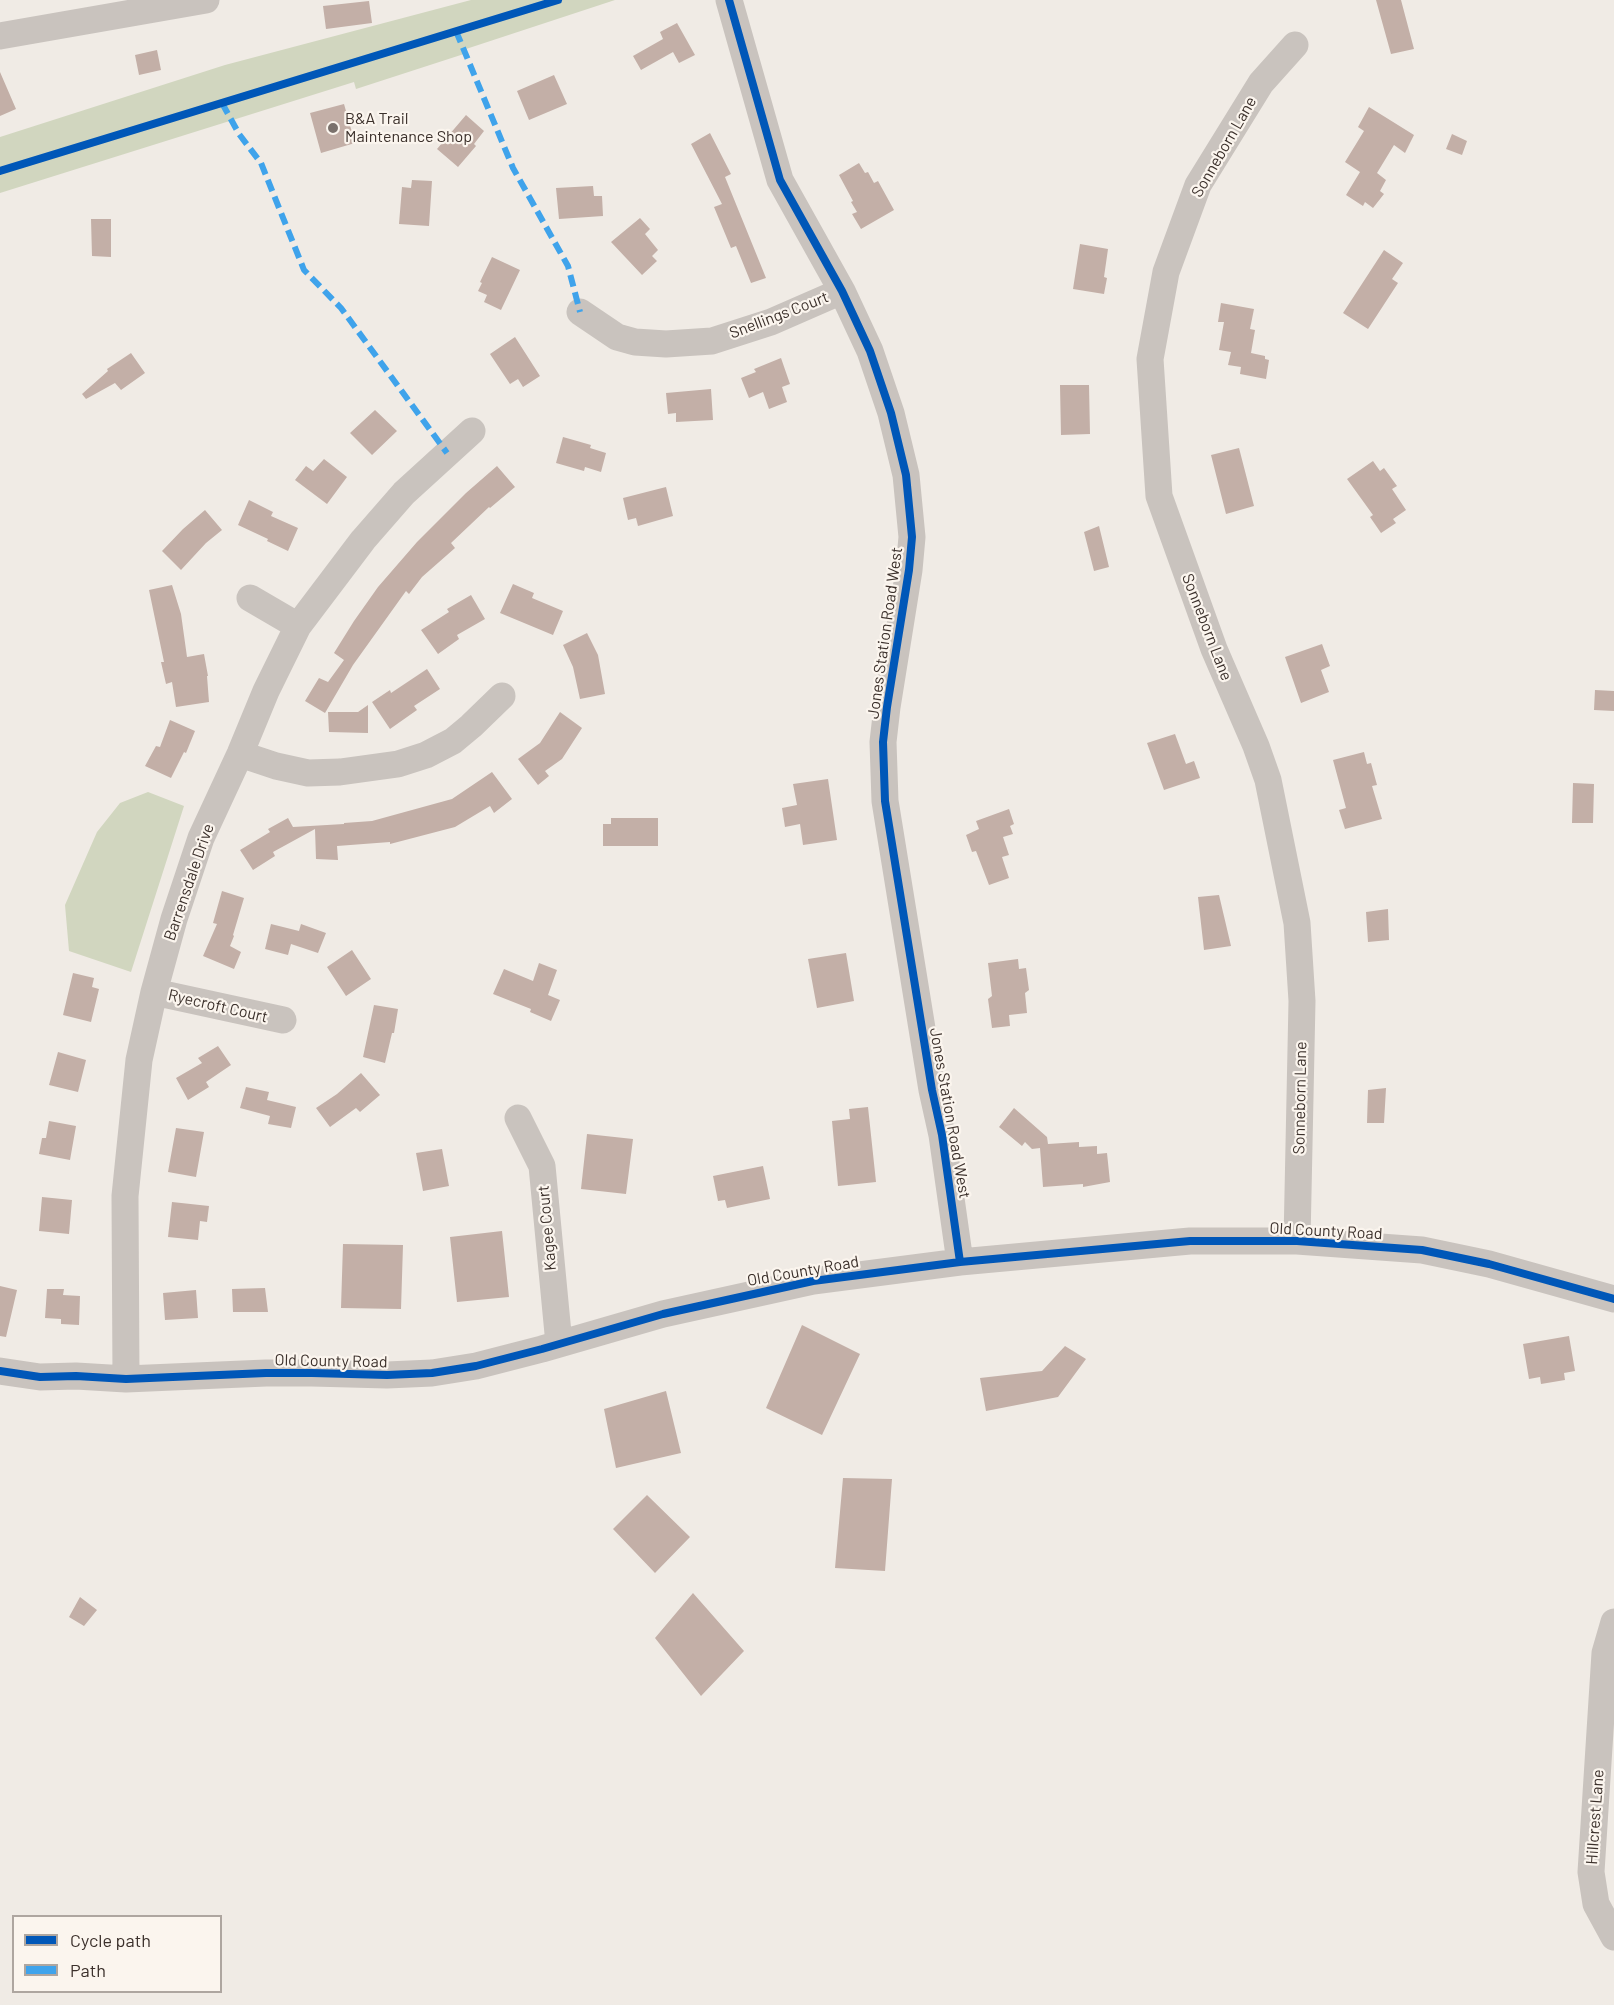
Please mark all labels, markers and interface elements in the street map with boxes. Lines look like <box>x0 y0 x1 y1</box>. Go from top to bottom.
street label: Sonneborn Lane <box>1187 93 1261 201</box>
place label: B&A Trail Maintenance Shop <box>345 109 472 147</box>
marker: B&A Trail Maintenance Shop <box>326 121 340 135</box>
street label: Snellings Court <box>727 287 831 343</box>
street label: Jones Station Road West <box>863 546 907 720</box>
street label: Sonneborn Lane <box>1178 571 1236 683</box>
street label: Barrensdale Drive <box>160 821 218 943</box>
street label: Ryecroft Court <box>166 985 270 1027</box>
street label: Jones Station Road West <box>926 1026 974 1200</box>
street label: Sonneborn Lane <box>1289 1041 1311 1155</box>
street label: Kagee Court <box>534 1185 560 1271</box>
street label: Old County Road <box>1269 1218 1383 1244</box>
street label: Old County Road <box>746 1252 860 1290</box>
street label: Old County Road <box>274 1350 388 1372</box>
street label: Hillcrest Lane <box>1582 1769 1608 1865</box>
legend <box>12 1915 222 1993</box>
text: Cycle path <box>70 1929 151 1951</box>
text: Path <box>70 1959 106 1981</box>

